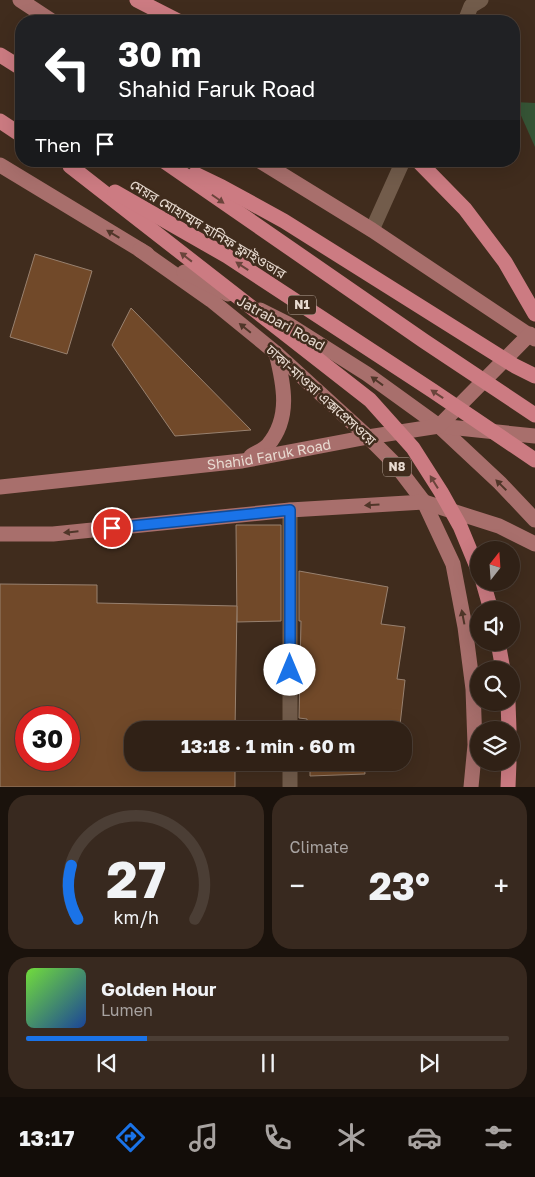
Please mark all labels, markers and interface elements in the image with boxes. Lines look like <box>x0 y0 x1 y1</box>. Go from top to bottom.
text: 30 m <box>118 33 201 75</box>
icon: left <box>35 35 100 100</box>
text: Shahid Faruk Road <box>118 75 315 102</box>
icon: arrive <box>91 130 119 158</box>
text: Then <box>35 133 81 156</box>
street label: মেয়র মোহাম্মদ হানিফ ফ্লাইওভার <box>127 175 290 283</box>
one-way arrow <box>211 194 225 204</box>
one-way arrow <box>107 229 120 238</box>
one-way arrow <box>179 252 193 262</box>
one-way arrow <box>236 261 249 271</box>
street label: Jatrabari Road <box>234 291 328 354</box>
road number: N1 <box>288 296 316 314</box>
one-way arrow <box>239 322 252 333</box>
street label: ঢাকা-মাওয়া এক্সপ্রেসওয়ে <box>262 340 380 449</box>
one-way arrow <box>370 376 384 386</box>
one-way arrow <box>430 389 443 398</box>
street label: Shahid Faruk Road <box>206 435 332 473</box>
road number: N8 <box>383 458 411 477</box>
one-way arrow <box>430 475 439 488</box>
one-way arrow <box>495 479 507 491</box>
one-way arrow <box>364 501 380 509</box>
pin <box>91 507 133 549</box>
icon: arrive <box>98 514 126 542</box>
one-way arrow <box>63 528 79 536</box>
north arrow <box>470 541 520 591</box>
map controls <box>470 541 520 771</box>
button: sound <box>470 601 520 651</box>
one-way arrow <box>458 608 466 624</box>
position arrow <box>263 643 315 695</box>
button: search <box>470 661 520 711</box>
speed limit sign: 30 <box>15 706 80 771</box>
button: layers <box>470 721 520 771</box>
text: 13:18 · 1 min · 60 m <box>181 734 355 757</box>
text: Climate <box>290 837 349 857</box>
text: 27 <box>106 847 166 909</box>
text: 23° <box>369 863 430 908</box>
text: − <box>290 869 305 902</box>
text: + <box>494 869 509 902</box>
text: km/h <box>113 906 158 928</box>
text: Golden Hour <box>101 977 216 1000</box>
text: Lumen <box>101 1000 153 1020</box>
icon: previous <box>93 1049 121 1077</box>
icon: pause <box>254 1049 282 1077</box>
icon: next <box>415 1049 443 1077</box>
icon: directions <box>113 1120 148 1155</box>
icon: music <box>186 1120 221 1155</box>
icon: phone <box>260 1120 295 1155</box>
icon: climate <box>334 1120 369 1155</box>
icon: car <box>407 1120 442 1155</box>
icon: filters <box>481 1120 516 1155</box>
text: 13:17 <box>19 1124 74 1151</box>

